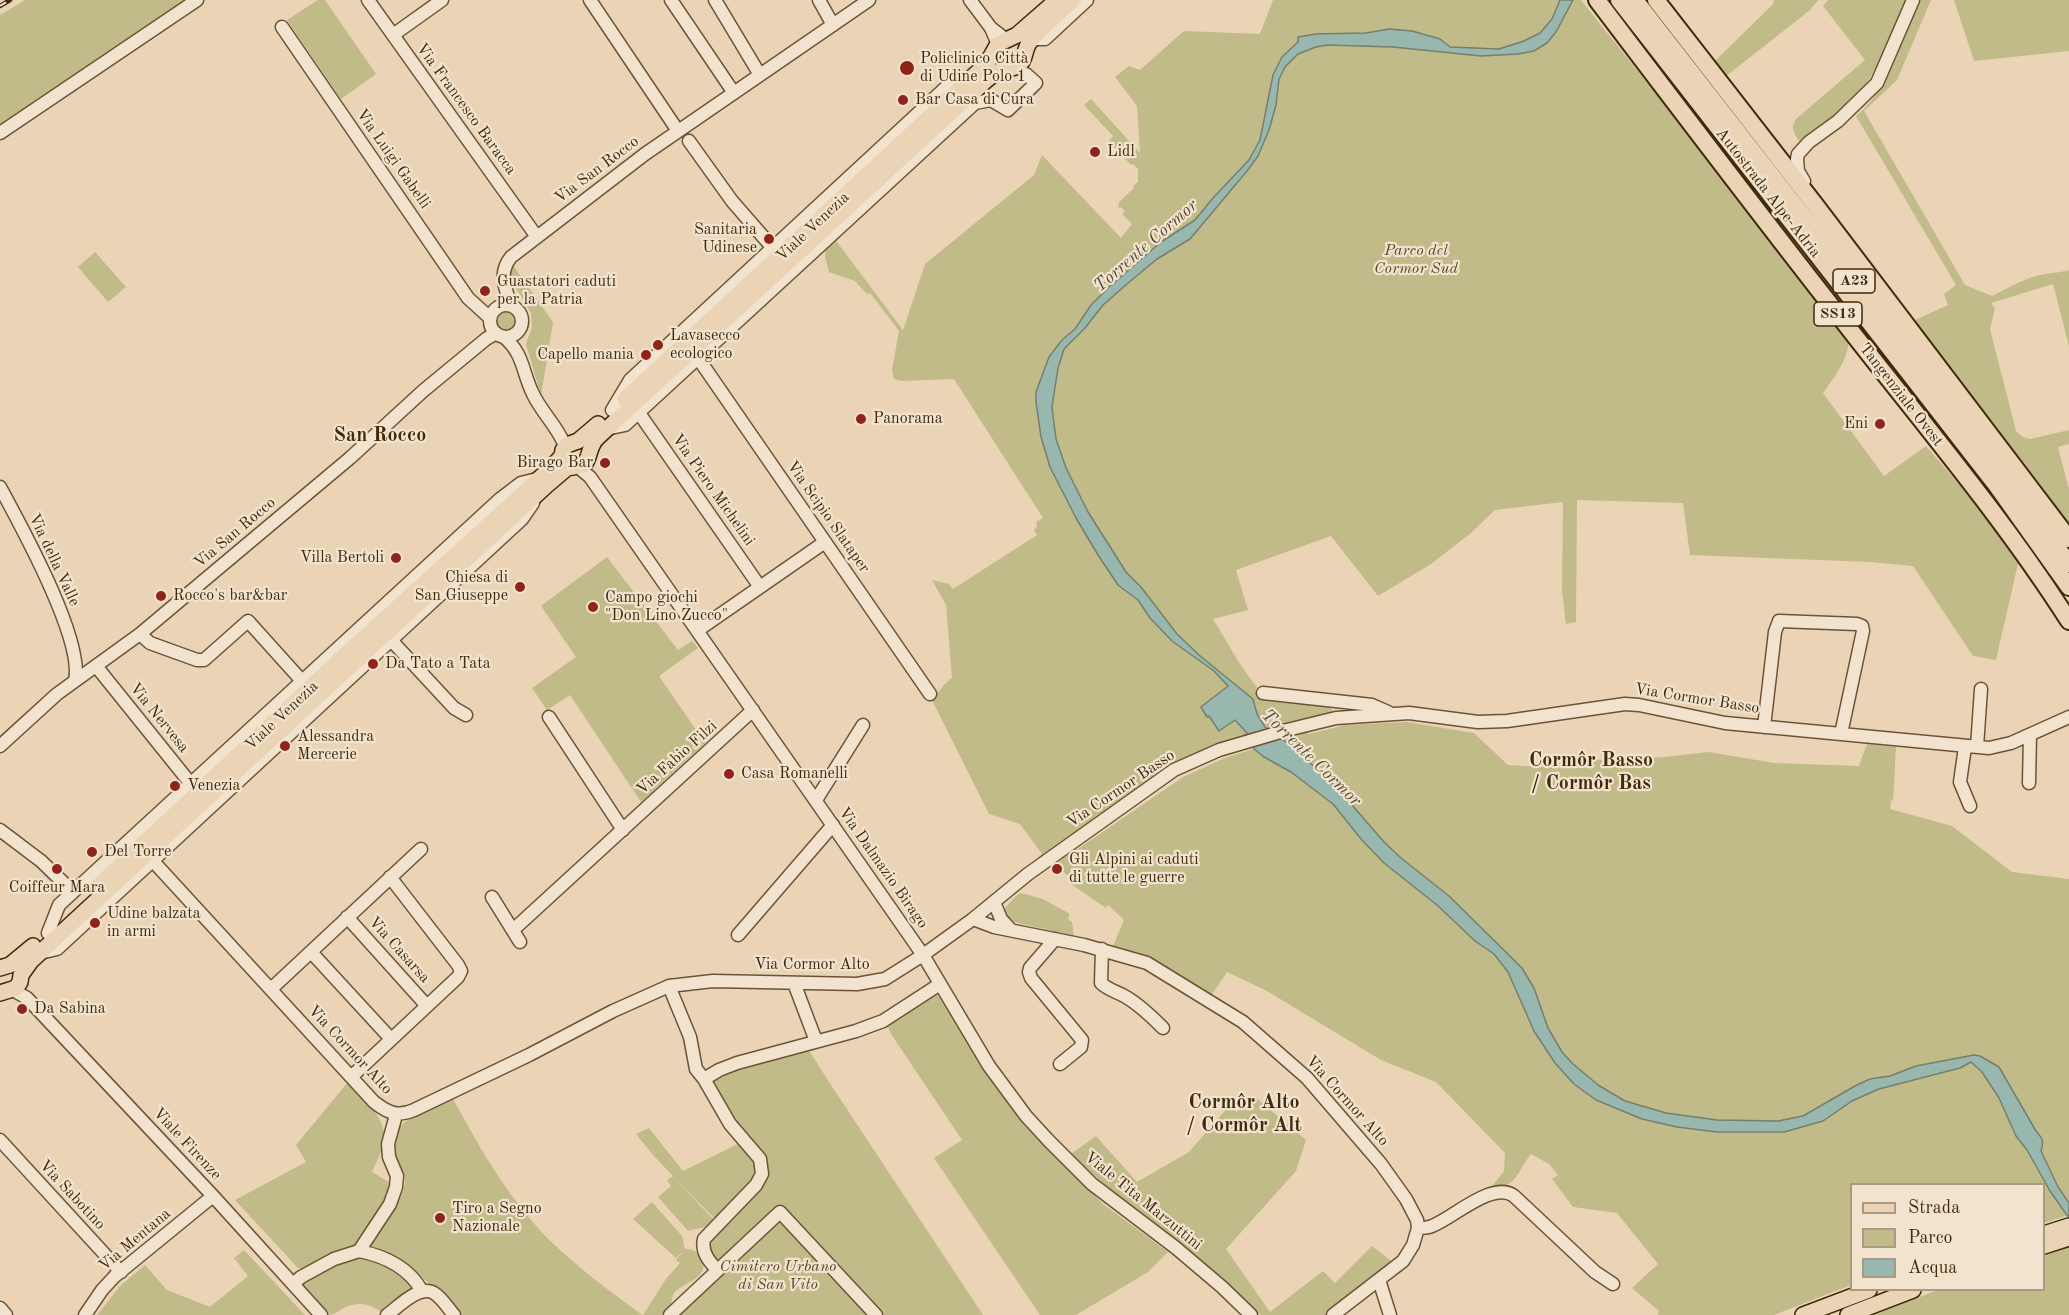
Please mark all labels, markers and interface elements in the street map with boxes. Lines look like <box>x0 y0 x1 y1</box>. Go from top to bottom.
street label: Via Francesco Baracca <box>412 39 520 179</box>
place label: Policlinico Città di Udine Polo 1 <box>920 49 1029 87</box>
marker: Policlinico Città di Udine Polo 1 <box>898 59 916 77</box>
place label: Bar Casa di Cura <box>915 90 1034 110</box>
marker: Bar Casa di Cura <box>896 93 910 107</box>
street label: Via Luigi Gabelli <box>351 105 435 213</box>
street label: Autostrada Alpe-Adria <box>1711 124 1825 262</box>
street label: Via San Rocco <box>551 132 643 208</box>
place label: Lidl <box>1107 142 1135 162</box>
marker: Lidl <box>1088 145 1102 159</box>
street label: Viale Venezia <box>772 188 854 266</box>
water label: Torrente Cormor <box>1090 195 1202 297</box>
place label: Sanitaria Udinese <box>694 220 757 258</box>
marker: Sanitaria Udinese <box>762 232 776 246</box>
park label: Parco del Cormor Sud <box>1374 241 1458 279</box>
road number: A23 <box>1833 269 1875 293</box>
place label: Guastatori caduti per la Patria <box>497 272 616 310</box>
marker: Guastatori caduti per la Patria <box>478 284 492 298</box>
road number: SS13 <box>1814 302 1862 326</box>
place label: Lavasecco ecologico <box>670 326 740 364</box>
marker: Lavasecco ecologico <box>651 338 665 352</box>
street label: Tangenziale Ovest <box>1855 339 1947 451</box>
place label: Capello mania <box>537 345 634 365</box>
marker: Capello mania <box>639 348 653 362</box>
place label: Panorama <box>873 409 943 429</box>
marker: Panorama <box>854 412 868 426</box>
place label: Eni <box>1844 414 1868 434</box>
marker: Eni <box>1873 417 1887 431</box>
district label: San Rocco <box>334 424 426 448</box>
street label: Via Piero Michelini <box>667 430 759 550</box>
place label: Birago Bar <box>517 453 593 473</box>
marker: Birago Bar <box>598 456 612 470</box>
street label: Via Scipio Slataper <box>782 457 874 577</box>
street label: Via San Rocco <box>190 493 280 573</box>
street label: Via della Valle <box>24 511 84 609</box>
place label: Villa Bertoli <box>300 548 384 568</box>
marker: Villa Bertoli <box>389 551 403 565</box>
place label: Chiesa di San Giuseppe <box>414 568 508 606</box>
marker: Chiesa di San Giuseppe <box>513 580 527 594</box>
place label: Rocco's bar&bar <box>173 586 287 606</box>
place label: Campo giochi "Don Lino Zucco" <box>605 588 728 626</box>
marker: Rocco's bar&bar <box>154 589 168 603</box>
marker: Campo giochi "Don Lino Zucco" <box>586 600 600 614</box>
place label: Da Tato a Tata <box>385 654 491 674</box>
marker: Da Tato a Tata <box>366 657 380 671</box>
street label: Viale Venezia <box>241 677 323 755</box>
street label: Via Nervesa <box>125 679 193 757</box>
street label: Via Cormor Basso <box>1633 680 1761 718</box>
water label: Torrente Cormor <box>1256 705 1366 811</box>
street label: Via Fabio Filzi <box>633 717 721 799</box>
place label: Alessandra Mercerie <box>297 727 374 765</box>
marker: Alessandra Mercerie <box>278 739 292 753</box>
street label: Via Cormor Basso <box>1063 746 1179 832</box>
district label: Cormôr Basso / Cormôr Bas <box>1529 749 1653 796</box>
place label: Casa Romanelli <box>741 764 848 784</box>
marker: Casa Romanelli <box>722 767 736 781</box>
place label: Venezia <box>187 776 240 796</box>
marker: Venezia <box>168 779 182 793</box>
street label: Via Dalmazio Birago <box>834 804 932 932</box>
place label: Del Torre <box>104 842 171 862</box>
marker: Del Torre <box>85 845 99 859</box>
place label: Gli Alpini ai caduti di tutte le guerre <box>1069 850 1199 888</box>
marker: Coiffeur Mara <box>50 862 64 876</box>
marker: Gli Alpini ai caduti di tutte le guerre <box>1050 862 1064 876</box>
place label: Coiffeur Mara <box>9 878 105 898</box>
place label: Udine balzata in armi <box>107 904 201 942</box>
street label: Via Casarsa <box>364 913 434 987</box>
marker: Udine balzata in armi <box>88 916 102 930</box>
street label: Via Cormor Alto <box>754 955 870 975</box>
place label: Da Sabina <box>34 999 106 1019</box>
street label: Via Cormor Alto <box>304 1001 396 1099</box>
marker: Da Sabina <box>15 1002 29 1016</box>
street label: Via Cormor Alto <box>1301 1052 1393 1150</box>
district label: Cormôr Alto / Cormôr Alt <box>1186 1091 1302 1138</box>
street label: Viale Firenze <box>149 1104 225 1184</box>
street label: Viale Tita Marzuttini <box>1080 1148 1206 1254</box>
street label: Via Sabotino <box>35 1156 109 1234</box>
legend <box>1850 1183 2045 1291</box>
place label: Tiro a Segno Nazionale <box>452 1199 542 1237</box>
text: Strada <box>1908 1199 1960 1217</box>
street label: Via Mentana <box>95 1204 175 1276</box>
marker: Tiro a Segno Nazionale <box>433 1211 447 1225</box>
text: Parco <box>1908 1229 1953 1247</box>
park label: Cimitero Urbano di San Vito <box>720 1257 836 1295</box>
text: Acqua <box>1908 1259 1957 1277</box>

